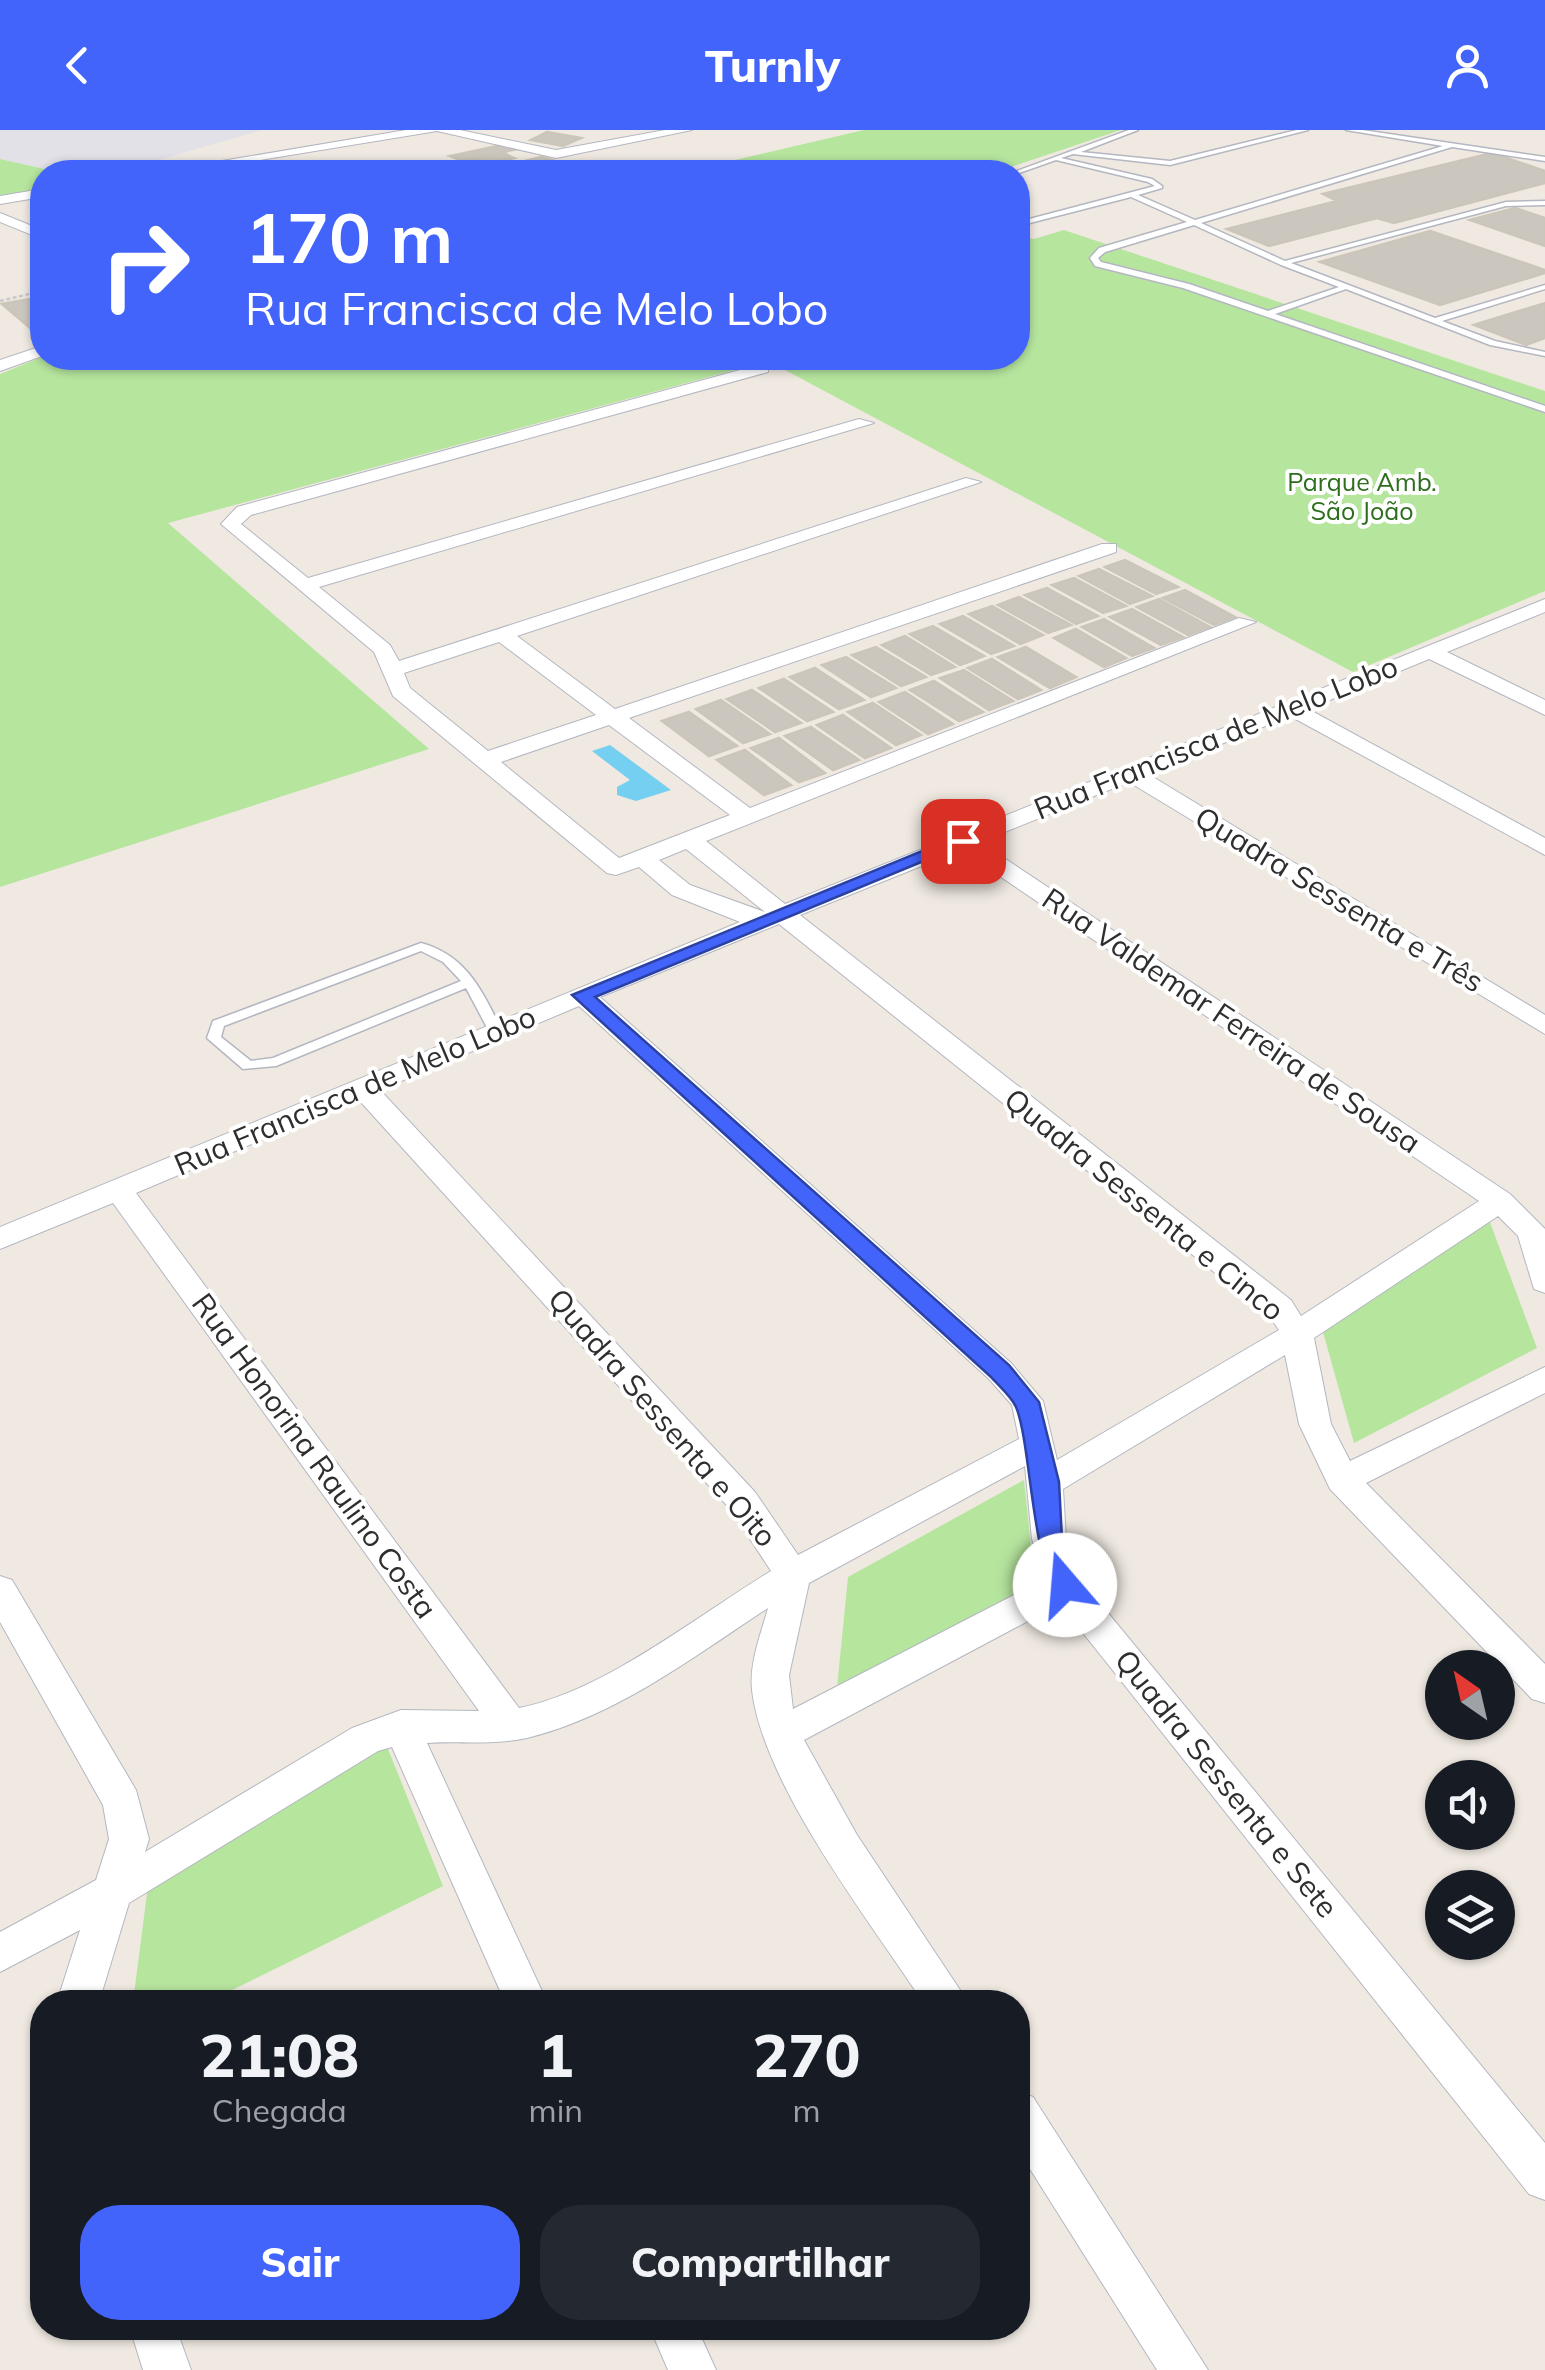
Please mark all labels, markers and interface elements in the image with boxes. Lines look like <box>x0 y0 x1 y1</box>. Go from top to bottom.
text: Turnly <box>705 37 840 93</box>
icon: back <box>50 38 105 93</box>
icon: person <box>1440 38 1495 93</box>
text: 170 m <box>245 193 453 281</box>
icon: right <box>80 200 210 330</box>
text: Rua Francisca de Melo Lobo <box>245 280 828 336</box>
park label: Parque Amb. São João <box>1287 466 1437 526</box>
street label: Rua Francisca de Melo Lobo <box>1028 647 1403 828</box>
street label: Quadra Sessenta e Três <box>1188 798 1491 1000</box>
pin <box>921 799 1006 884</box>
icon: arrive <box>936 814 991 869</box>
street label: Rua Valdemar Ferreira de Sousa <box>1035 879 1428 1161</box>
street label: Rua Francisca de Melo Lobo <box>168 997 541 1184</box>
street label: Quadra Sessenta e Cinco <box>997 1080 1292 1329</box>
street label: Quadra Sessenta e Oito <box>540 1280 785 1554</box>
street label: Rua Honorina Raulino Costa <box>184 1285 446 1625</box>
position arrow <box>1013 1533 1117 1637</box>
street label: Quadra Sessenta e Sete <box>1107 1642 1347 1925</box>
north arrow <box>1425 1650 1515 1740</box>
map controls <box>1425 1650 1515 1960</box>
button: sound <box>1425 1760 1515 1850</box>
button: layers <box>1425 1870 1515 1960</box>
text: 21:08 <box>199 2017 359 2092</box>
text: 1 <box>538 2017 574 2092</box>
text: 270 <box>752 2017 860 2092</box>
text: Chegada <box>212 2090 347 2130</box>
text: min <box>529 2090 583 2130</box>
text: m <box>792 2090 821 2130</box>
button: Sair <box>80 2205 520 2320</box>
button: Compartilhar <box>540 2205 980 2320</box>

